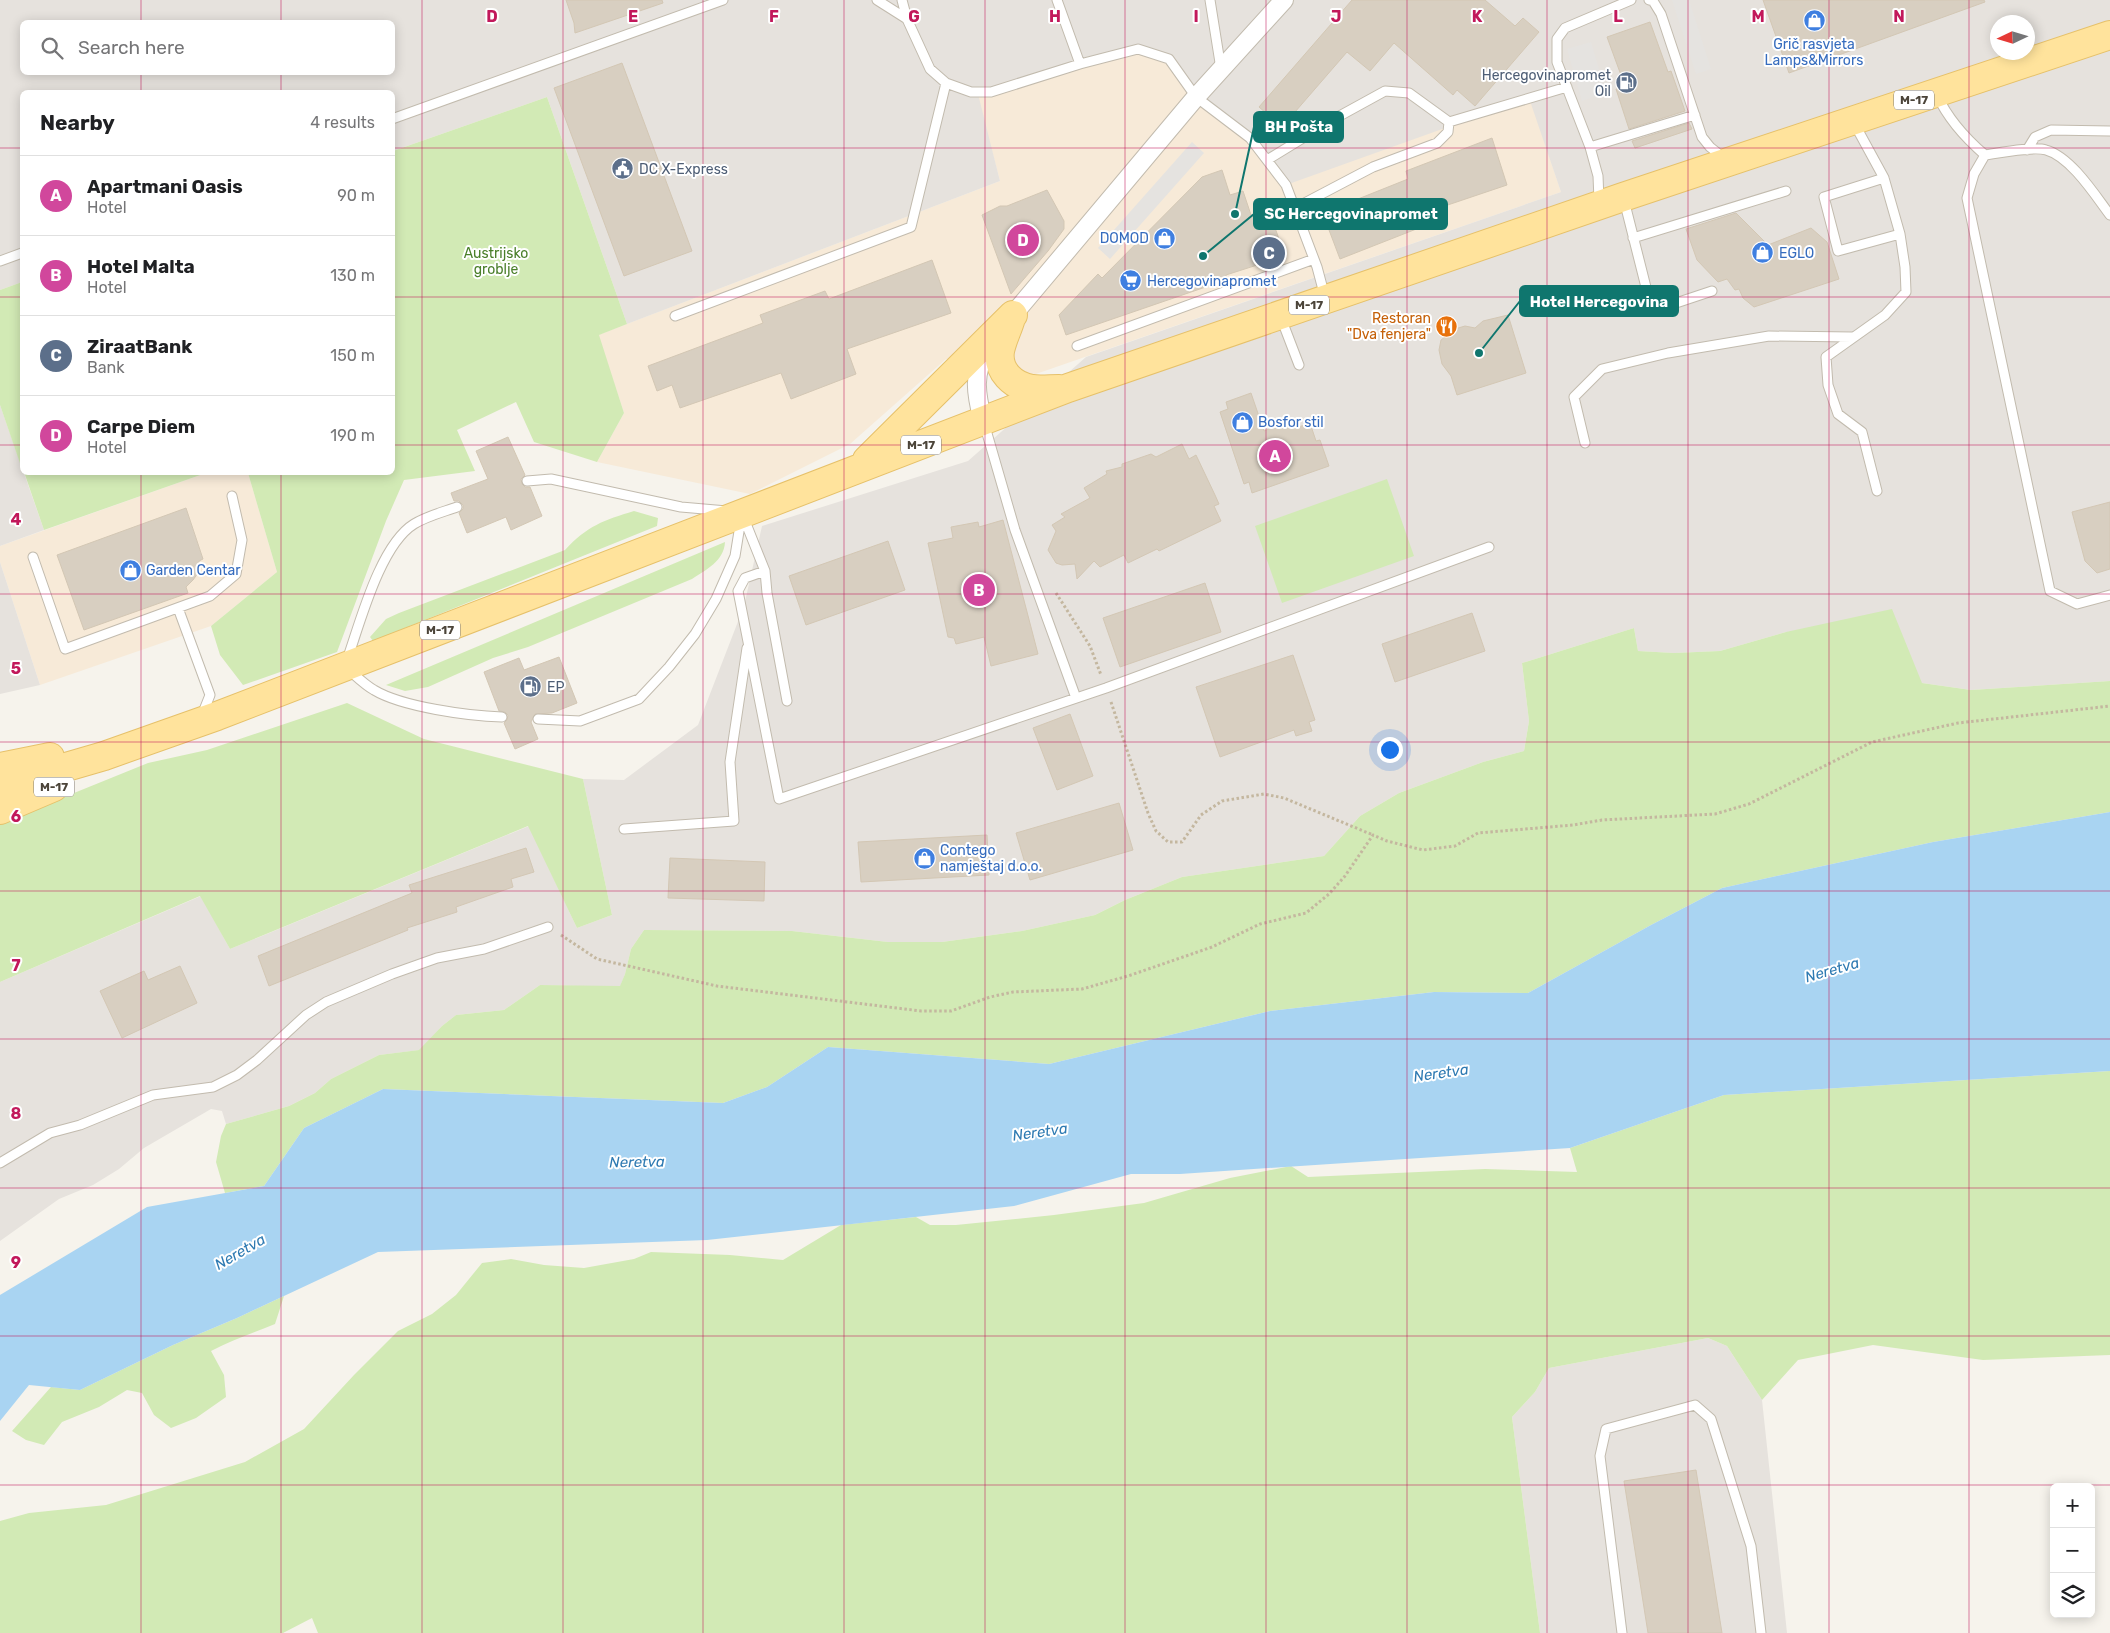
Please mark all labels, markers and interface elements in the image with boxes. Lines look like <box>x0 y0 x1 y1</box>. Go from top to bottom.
text: D <box>486 7 498 26</box>
text: E <box>628 7 638 26</box>
text: F <box>769 7 779 26</box>
text: G <box>908 7 920 26</box>
text: H <box>1049 7 1061 26</box>
text: I <box>1193 7 1199 26</box>
text: J <box>1331 7 1341 26</box>
text: K <box>1472 7 1483 26</box>
text: L <box>1613 7 1623 26</box>
text: M <box>1751 7 1765 26</box>
text: N <box>1893 7 1905 26</box>
shop icon: Grič rasvjeta Lamps&Mirrors <box>1802 9 1826 33</box>
north arrow <box>1990 15 2035 60</box>
search box <box>20 20 395 75</box>
icon: search <box>38 34 66 62</box>
text: Search here <box>78 36 185 59</box>
place label: Grič rasvjeta Lamps&Mirrors <box>1765 36 1863 69</box>
place label: Hercegovinapromet Oil <box>1482 67 1612 100</box>
fuel station icon: Hercegovinapromet Oil <box>1615 71 1639 95</box>
road number: M-17 <box>1894 90 1934 110</box>
text: Nearby <box>40 110 115 135</box>
callout: BH Pošta <box>1254 112 1343 142</box>
text: 4 results <box>310 113 375 132</box>
text: BH Pošta <box>1265 118 1333 136</box>
public building icon: DC X-Express <box>611 157 635 181</box>
place label: DC X-Express <box>639 161 728 178</box>
text: Apartmani Oasis <box>87 175 243 198</box>
text: A <box>50 186 62 205</box>
text: 90 m <box>337 186 375 205</box>
text: Hotel <box>87 198 127 217</box>
callout: SC Hercegovinapromet <box>1254 199 1447 229</box>
text: SC Hercegovinapromet <box>1264 205 1438 223</box>
pin: D <box>1007 221 1039 259</box>
shop icon: DOMOD <box>1153 226 1177 250</box>
place label: DOMOD <box>1100 230 1149 247</box>
pin: C <box>1253 234 1285 272</box>
shop icon: EGLO <box>1751 241 1775 265</box>
park label: Austrijsko groblje <box>464 245 528 278</box>
place label: EGLO <box>1779 245 1814 262</box>
text: Hotel Malta <box>87 255 195 278</box>
text: B <box>50 266 62 285</box>
text: 130 m <box>330 266 375 285</box>
supermarket icon: Hercegovinapromet <box>1119 269 1143 293</box>
place label: Hercegovinapromet <box>1147 273 1277 290</box>
text: Hotel <box>87 278 127 297</box>
callout: Hotel Hercegovina <box>1520 286 1678 316</box>
text: Hotel Hercegovina <box>1530 293 1668 311</box>
road number: M-17 <box>1289 296 1329 314</box>
place label: Restoran "Dva fenjera" <box>1347 310 1431 343</box>
restaurant icon: Restoran "Dva fenjera" <box>1435 314 1459 338</box>
text: ZiraatBank <box>87 335 192 358</box>
text: C <box>50 346 62 365</box>
text: 150 m <box>330 346 375 365</box>
text: Bank <box>87 358 124 377</box>
shop icon: Bosfor stil <box>1230 410 1254 434</box>
place label: Bosfor stil <box>1258 414 1324 431</box>
text: Carpe Diem <box>87 415 195 438</box>
text: D <box>50 426 62 445</box>
text: 190 m <box>330 426 375 445</box>
road number: M-17 <box>901 436 941 454</box>
pin: A <box>1259 437 1291 475</box>
text: Hotel <box>87 438 127 457</box>
text: 4 <box>11 510 22 529</box>
shop icon: Garden Centar <box>118 558 142 582</box>
place label: Garden Centar <box>146 562 241 579</box>
pin: B <box>963 571 995 609</box>
road number: M-17 <box>420 620 460 640</box>
text: 5 <box>11 659 21 678</box>
fuel station icon: EP <box>519 675 543 699</box>
place label: EP <box>547 679 564 696</box>
your location <box>1377 737 1403 763</box>
road number: M-17 <box>34 778 74 796</box>
text: 6 <box>11 807 21 826</box>
place label: Contego namještaj d.o.o. <box>940 842 1042 875</box>
shop icon: Contego namještaj d.o.o. <box>912 846 936 870</box>
water label: Neretva <box>1803 954 1861 986</box>
text: 7 <box>11 956 21 975</box>
water label: Neretva <box>1412 1060 1470 1086</box>
text: 8 <box>11 1104 22 1123</box>
water label: Neretva <box>1011 1119 1069 1145</box>
water label: Neretva <box>609 1153 665 1171</box>
water label: Neretva <box>211 1230 269 1274</box>
text: 9 <box>11 1253 21 1272</box>
map controls <box>2050 1483 2095 1618</box>
button: + <box>2050 1483 2095 1528</box>
button: − <box>2050 1528 2095 1573</box>
button: layers <box>2050 1573 2095 1618</box>

